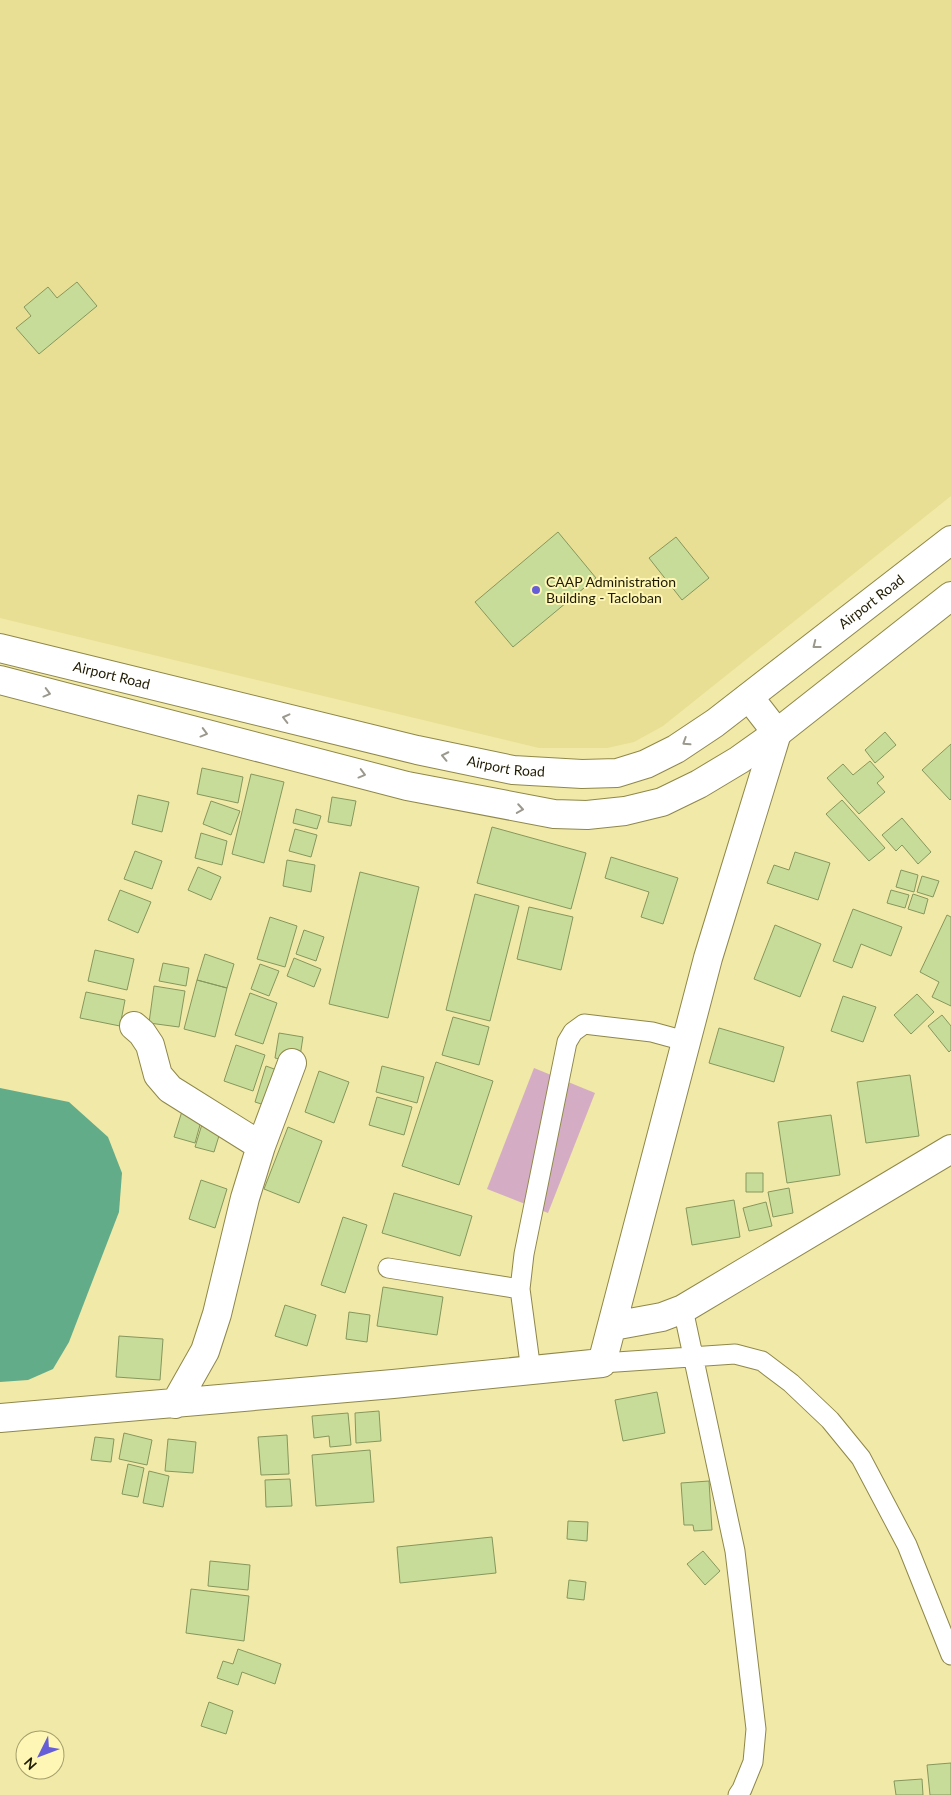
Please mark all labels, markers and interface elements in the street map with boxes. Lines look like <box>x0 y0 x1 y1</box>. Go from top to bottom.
street label: Airport Road <box>835 571 907 632</box>
place label: CAAP Administration Building - Tacloban <box>546 573 676 606</box>
marker: CAAP Administration Building - Tacloban <box>530 584 542 596</box>
one-way arrow <box>813 639 822 647</box>
street label: Airport Road <box>72 657 152 692</box>
one-way arrow <box>43 687 51 697</box>
one-way arrow <box>282 713 291 724</box>
one-way arrow <box>200 728 208 738</box>
one-way arrow <box>682 736 691 746</box>
one-way arrow <box>440 751 449 761</box>
street label: Airport Road <box>466 752 545 780</box>
one-way arrow <box>357 769 365 779</box>
one-way arrow <box>516 803 525 813</box>
north arrow <box>15 1730 65 1780</box>
text: N <box>20 1754 40 1774</box>

